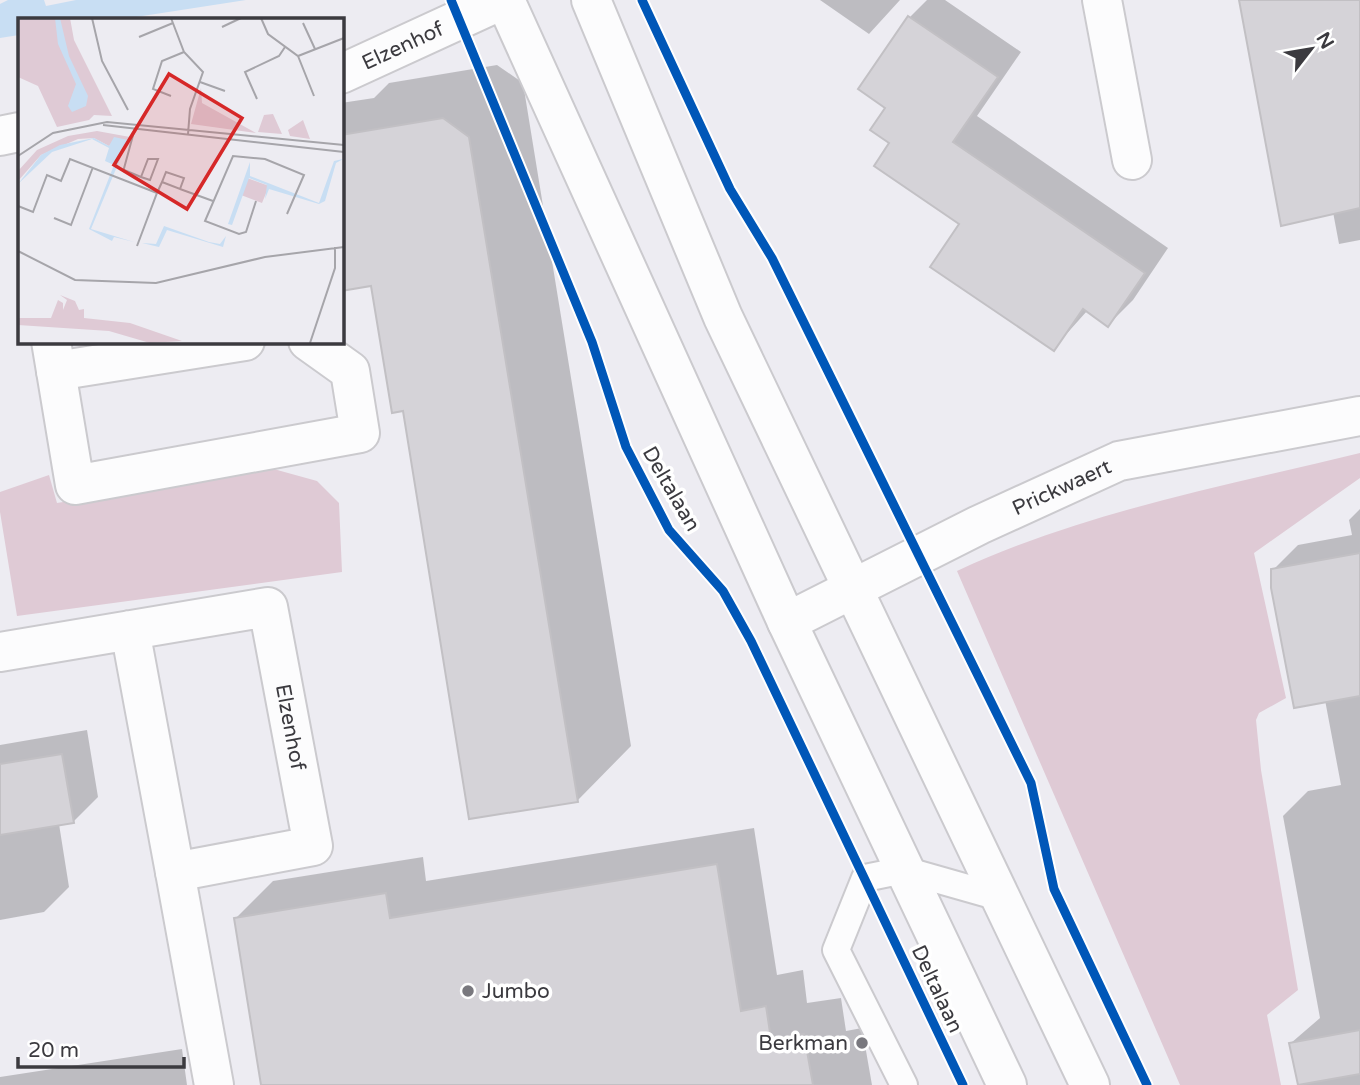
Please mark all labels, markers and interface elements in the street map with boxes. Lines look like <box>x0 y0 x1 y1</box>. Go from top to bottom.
north arrow <box>1276 14 1346 84</box>
street label: Elzenhof <box>358 16 448 75</box>
inset map <box>18 18 343 343</box>
text: N <box>1311 29 1338 53</box>
street label: Deltalaan <box>637 442 705 536</box>
street label: Prickwaert <box>1008 454 1115 521</box>
street label: Elzenhof <box>270 682 311 772</box>
street label: Deltalaan <box>906 941 968 1037</box>
place label: Jumbo <box>482 979 550 1004</box>
marker: Jumbo <box>460 983 476 999</box>
scale bar <box>18 1026 184 1070</box>
place label: Berkman <box>758 1031 848 1056</box>
marker: Berkman <box>854 1035 870 1051</box>
text: 20 m <box>28 1038 79 1063</box>

